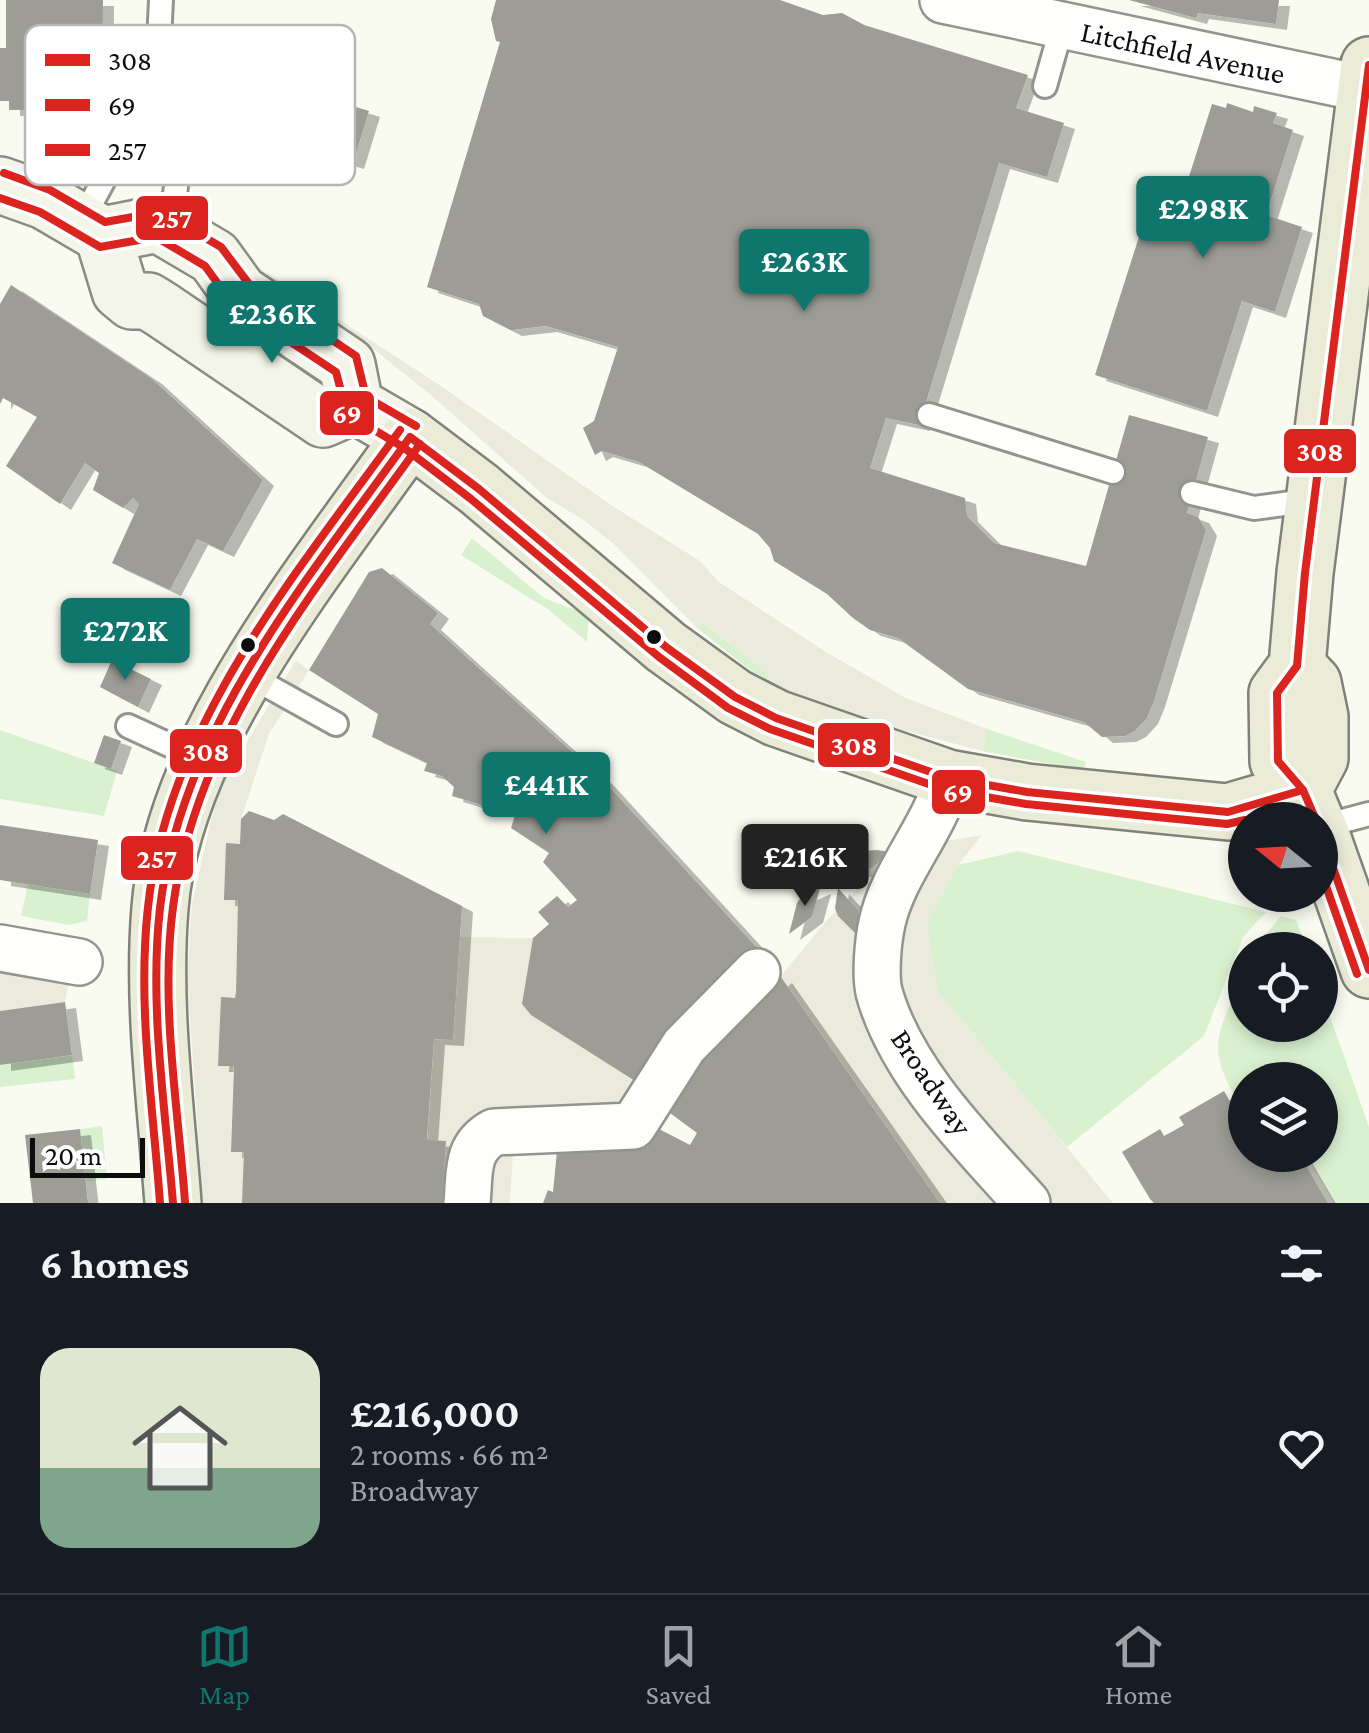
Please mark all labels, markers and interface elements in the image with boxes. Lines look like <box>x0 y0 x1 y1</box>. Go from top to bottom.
street label: Litchfield Avenue <box>1078 14 1288 90</box>
legend <box>25 25 355 185</box>
text: 308 <box>108 45 152 76</box>
text: 69 <box>108 90 136 121</box>
text: 257 <box>108 135 147 166</box>
pin: £298K <box>1133 176 1273 261</box>
text: £298K <box>1158 190 1248 226</box>
line badge: 257 <box>134 194 210 242</box>
text: 257 <box>152 203 192 234</box>
pin: £263K <box>734 229 874 314</box>
text: £263K <box>761 243 847 279</box>
pin: £236K <box>202 281 342 366</box>
text: £236K <box>229 295 315 331</box>
line badge: 69 <box>318 389 376 437</box>
text: 69 <box>332 398 362 429</box>
line badge: 308 <box>1282 427 1358 475</box>
text: 308 <box>1297 436 1343 467</box>
pin: £272K <box>55 598 195 683</box>
text: £272K <box>83 612 167 648</box>
unlabelled marker <box>644 627 664 647</box>
unlabelled marker <box>238 635 258 655</box>
line badge: 308 <box>816 721 892 769</box>
line badge: 308 <box>168 727 244 775</box>
text: 308 <box>831 730 877 761</box>
text: 308 <box>183 736 229 767</box>
pin: £441K <box>476 752 616 837</box>
text: £441K <box>504 766 588 802</box>
line badge: 69 <box>930 768 987 816</box>
text: 69 <box>943 777 973 808</box>
north arrow <box>1228 802 1338 912</box>
map controls <box>1228 802 1338 1172</box>
pin: £216K <box>735 824 875 909</box>
line badge: 257 <box>119 834 195 882</box>
text: £216K <box>764 838 846 874</box>
text: 257 <box>137 843 177 874</box>
button: locate <box>1228 932 1338 1042</box>
street label: Broadway <box>884 1023 979 1142</box>
button: layers <box>1228 1062 1338 1172</box>
scale bar <box>30 1133 145 1178</box>
text: 20 m <box>45 1140 102 1171</box>
icon: filters <box>1274 1236 1329 1291</box>
text: 6 homes <box>40 1240 189 1287</box>
icon: home <box>120 1388 240 1508</box>
text: £216,000 <box>350 1389 520 1436</box>
icon: heart <box>1274 1421 1329 1476</box>
text: 2 rooms · 66 m² <box>350 1436 548 1472</box>
text: Broadway <box>350 1472 478 1508</box>
tab: Map <box>197 1619 252 1710</box>
tab: Saved <box>646 1619 711 1710</box>
tab: Home <box>1105 1619 1172 1710</box>

